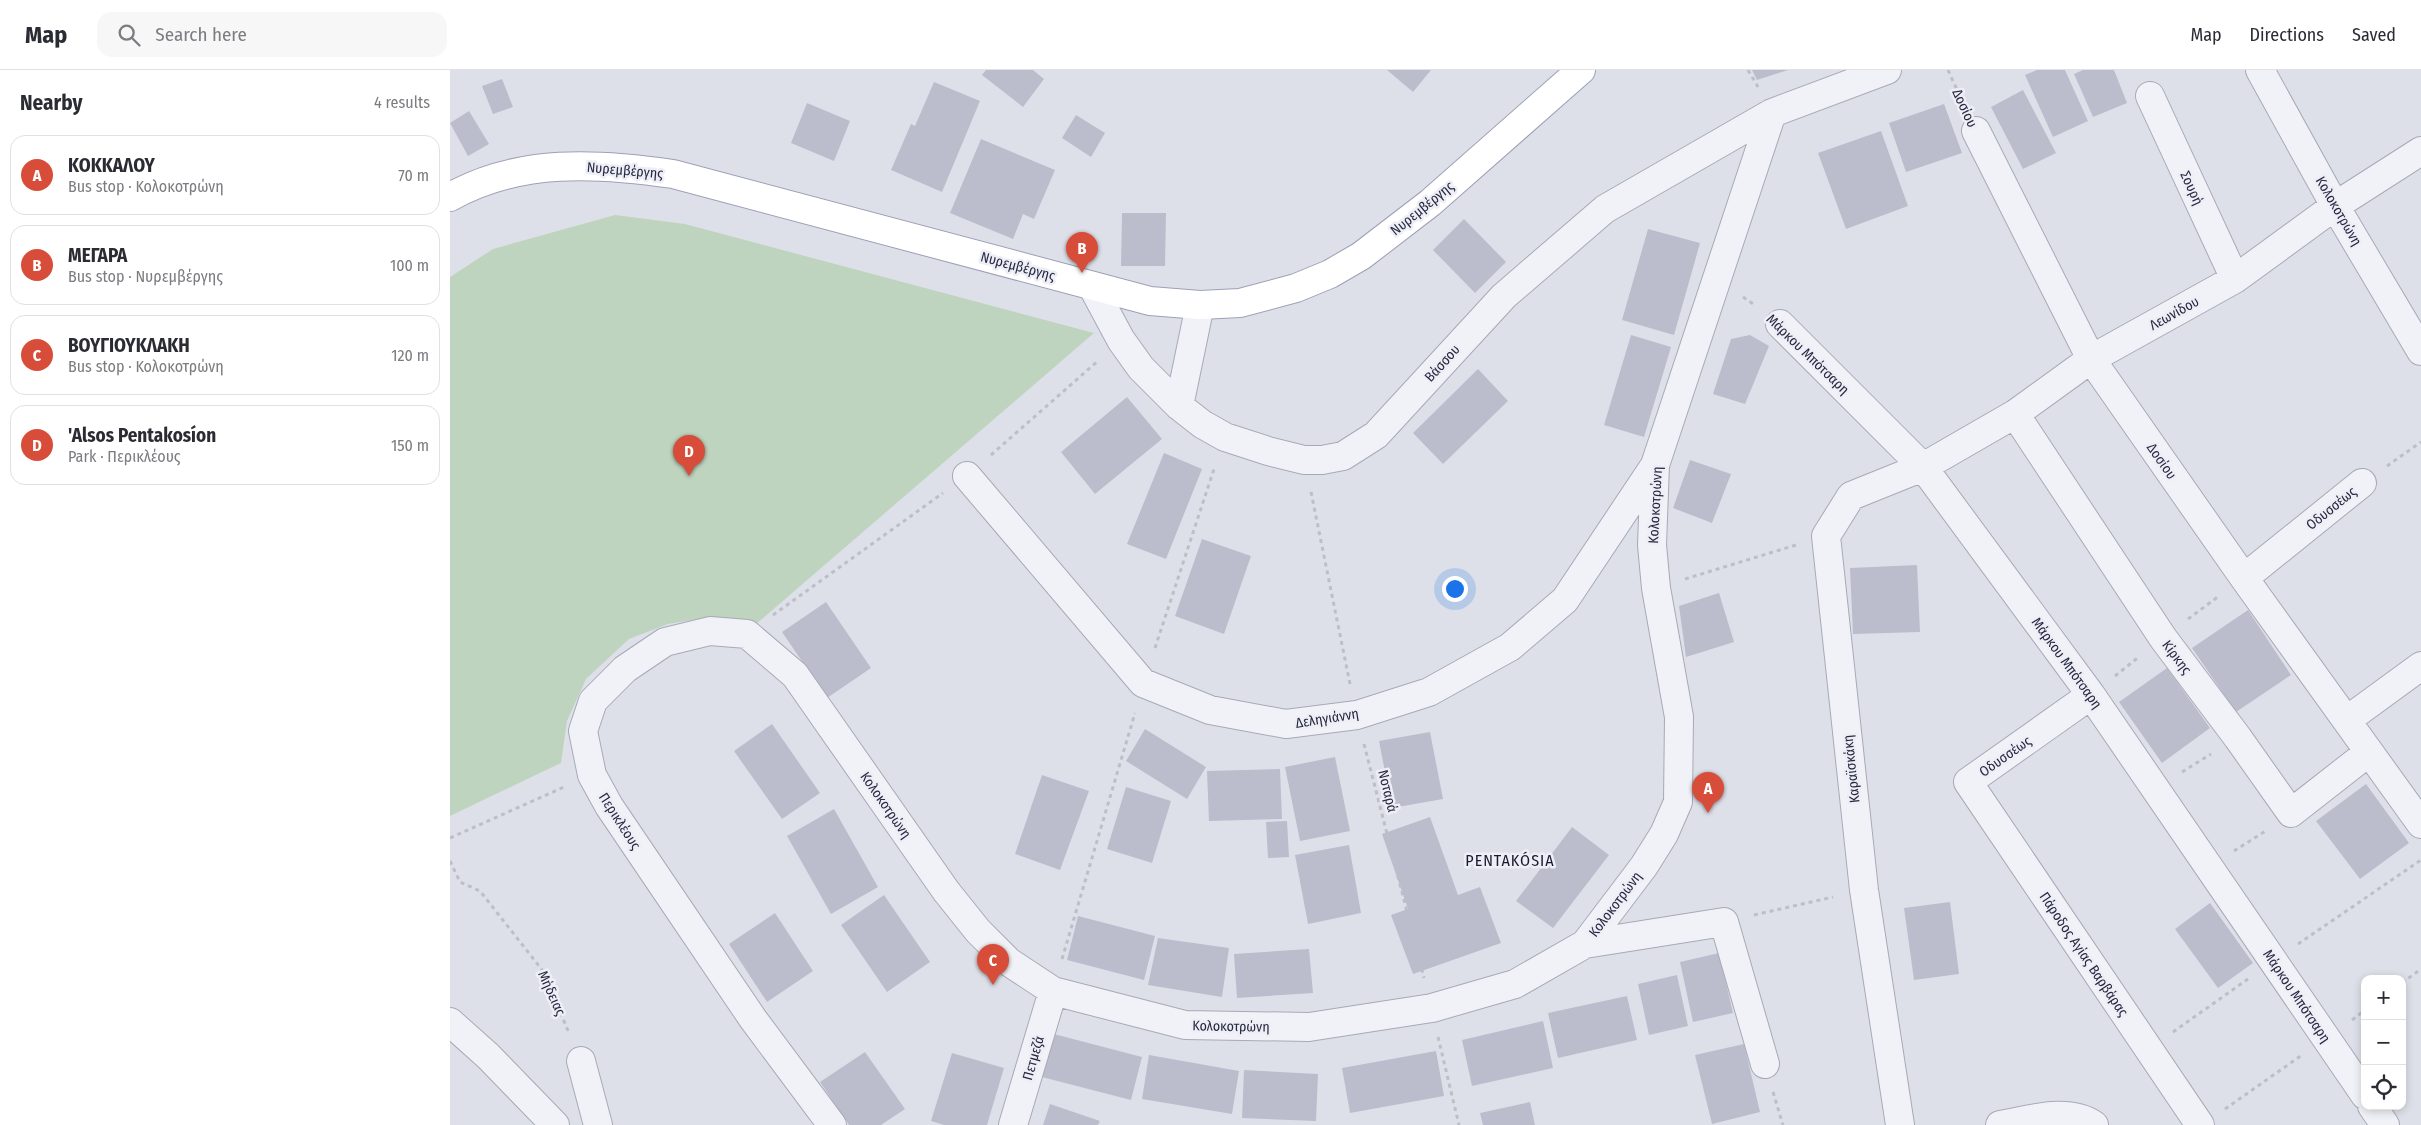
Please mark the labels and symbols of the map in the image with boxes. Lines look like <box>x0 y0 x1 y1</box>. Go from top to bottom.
street label: Δοσίου <box>1948 86 1981 130</box>
street label: Νυρεμβέργης <box>586 159 664 182</box>
street label: Σουρή <box>2176 169 2207 208</box>
street label: Κολοκοτρώνη <box>2312 173 2365 249</box>
street label: Νυρεμβέργης <box>1387 178 1458 239</box>
pin: B <box>1066 232 1098 273</box>
street label: Νυρεμβέργης <box>979 248 1057 285</box>
street label: Λεωνίδου <box>2146 293 2202 334</box>
street label: Μάρκου Μπότσαρη <box>1763 311 1853 398</box>
street label: Βάσσου <box>1421 341 1464 386</box>
pin: D <box>673 435 705 476</box>
street label: Δοσίου <box>2143 440 2180 483</box>
street label: Κολοκοτρώνη <box>1645 466 1666 544</box>
street label: Οδυσσέως <box>2303 483 2360 534</box>
your location <box>1442 576 1468 602</box>
street label: Μάρκου Μπότσαρη <box>2028 614 2105 712</box>
street label: Κίρκης <box>2158 637 2195 678</box>
street label: Δεληγιάννη <box>1294 705 1360 732</box>
street label: Οδυσσέως <box>1976 732 2035 780</box>
street label: Καραϊσκάκη <box>1839 734 1864 804</box>
street label: Νοταρά <box>1374 768 1401 814</box>
street label: Κολοκοτρώνη <box>856 769 915 842</box>
pin: A <box>1692 772 1724 813</box>
street label: Περικλέους <box>595 790 644 853</box>
district label: PENTAKÓSIA <box>1465 851 1555 870</box>
street label: Κολοκοτρώνη <box>1585 868 1645 940</box>
street label: Πάροδος Αγίας Βαρβάρας <box>2036 889 2132 1020</box>
pin: C <box>977 944 1009 985</box>
street label: Μάρκου Μπότσαρη <box>2259 947 2334 1046</box>
street label: Μήδειας <box>534 968 569 1018</box>
street label: Κολοκοτρώνη <box>1192 1017 1270 1036</box>
street label: Πετμεζά <box>1019 1034 1048 1082</box>

